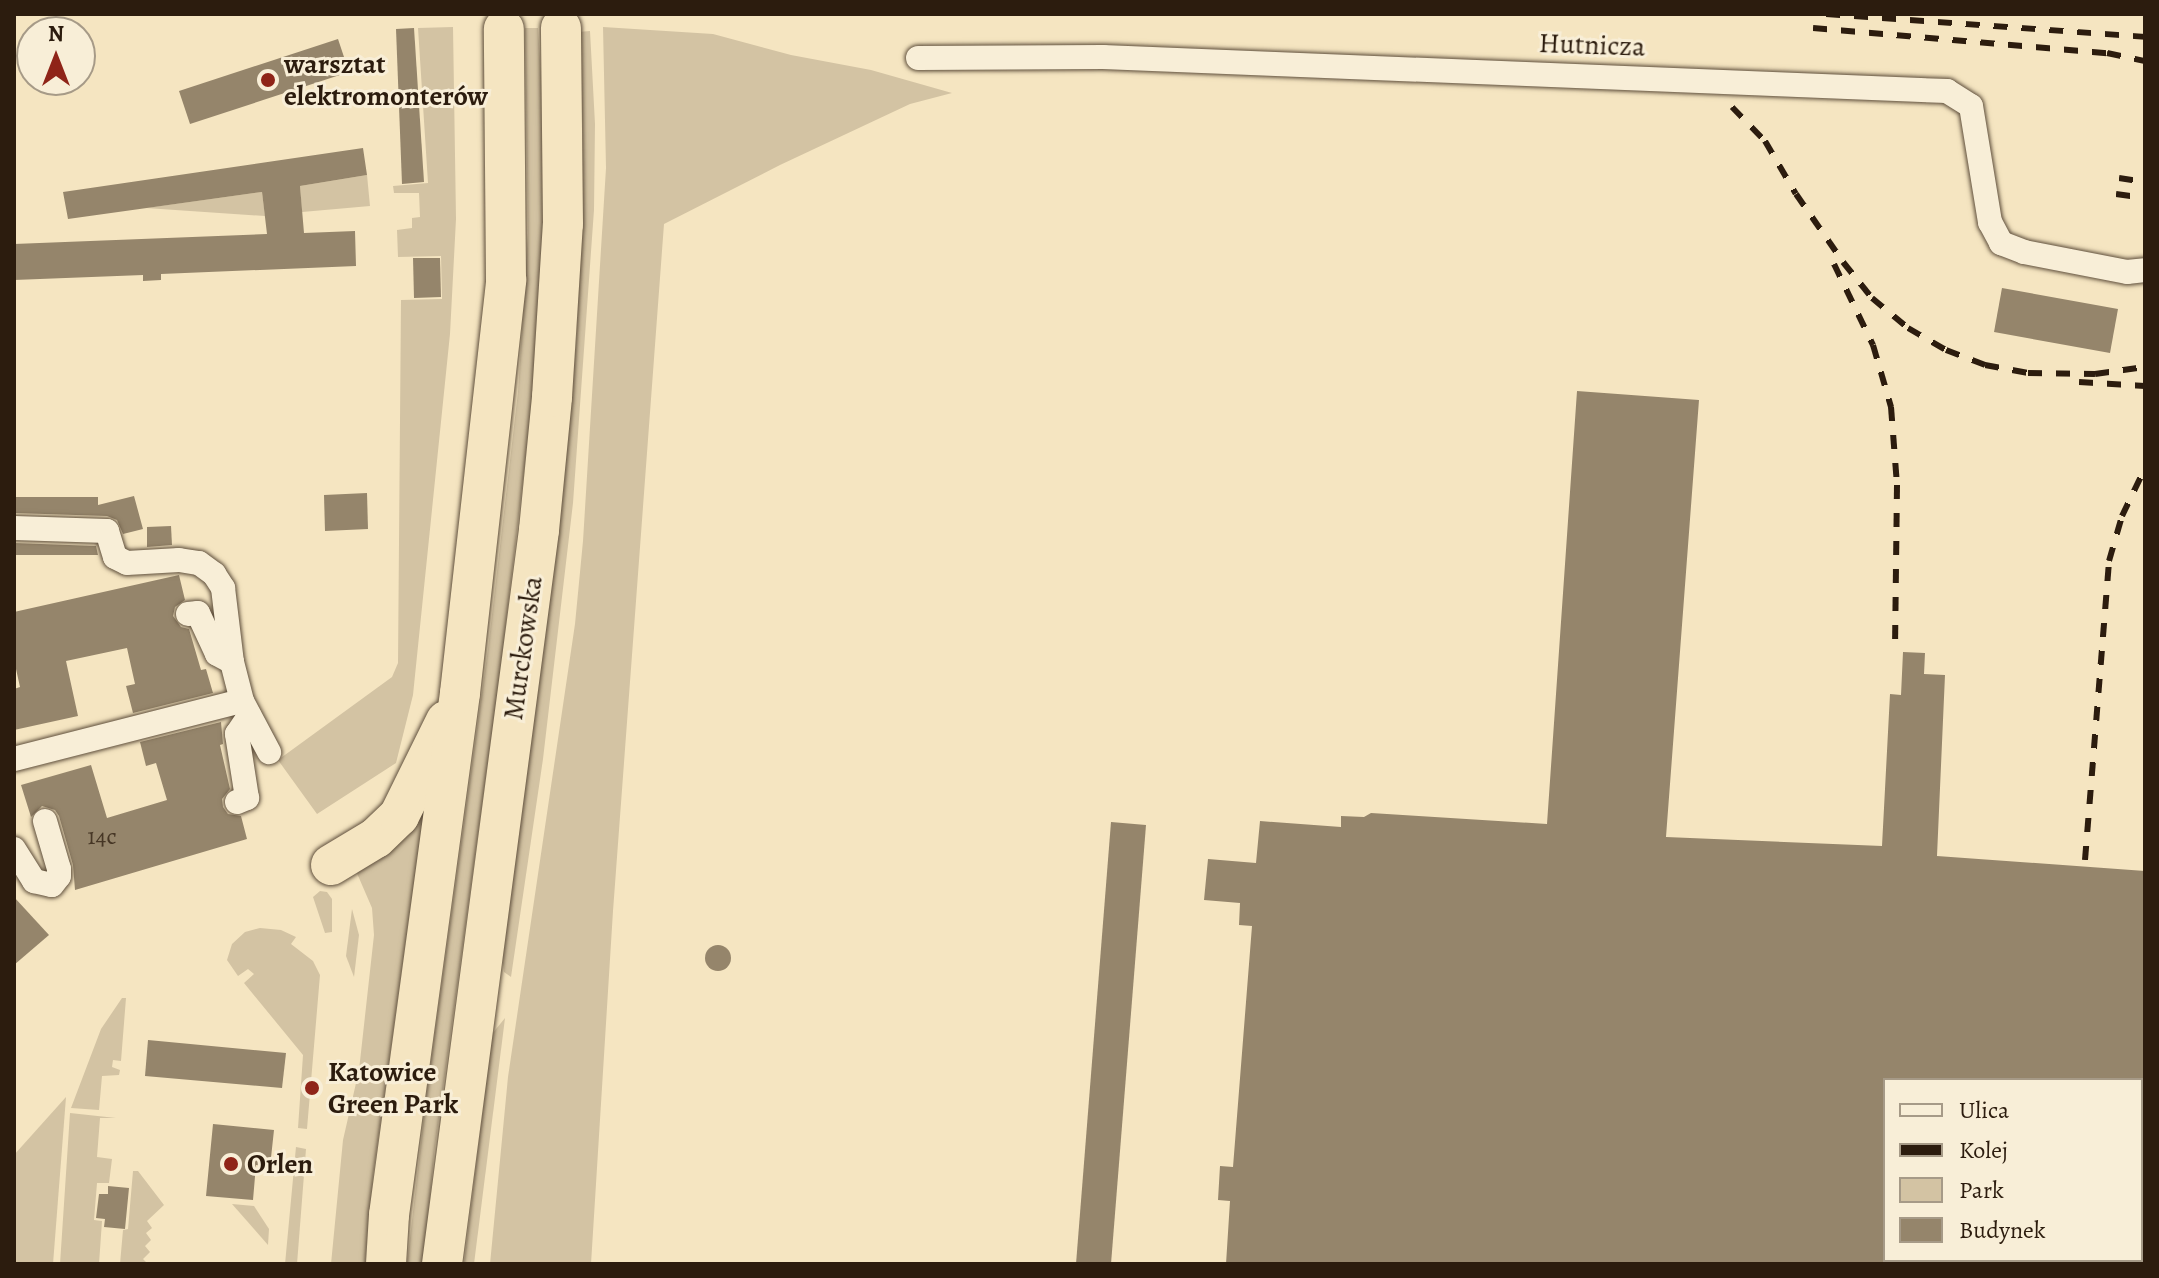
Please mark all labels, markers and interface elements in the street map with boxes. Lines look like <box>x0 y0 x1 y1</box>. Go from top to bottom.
north arrow <box>16 16 96 96</box>
text: N <box>48 19 64 49</box>
street label: Hutnicza <box>1538 26 1646 64</box>
place label: warsztat elektromonterów <box>284 47 488 113</box>
marker: warsztat elektromonterów <box>259 71 277 89</box>
street label: Murckowska <box>496 574 550 722</box>
house number: 14c <box>87 823 117 851</box>
place label: Katowice Green Park <box>328 1055 458 1121</box>
legend <box>1883 1078 2143 1262</box>
marker: Katowice Green Park <box>303 1079 321 1097</box>
text: Ulica <box>1959 1094 2009 1126</box>
text: Kolej <box>1959 1134 2008 1166</box>
place label: Orlen <box>247 1147 313 1181</box>
marker: Orlen <box>222 1155 240 1173</box>
text: Park <box>1959 1174 2004 1206</box>
text: Budynek <box>1959 1214 2046 1246</box>

